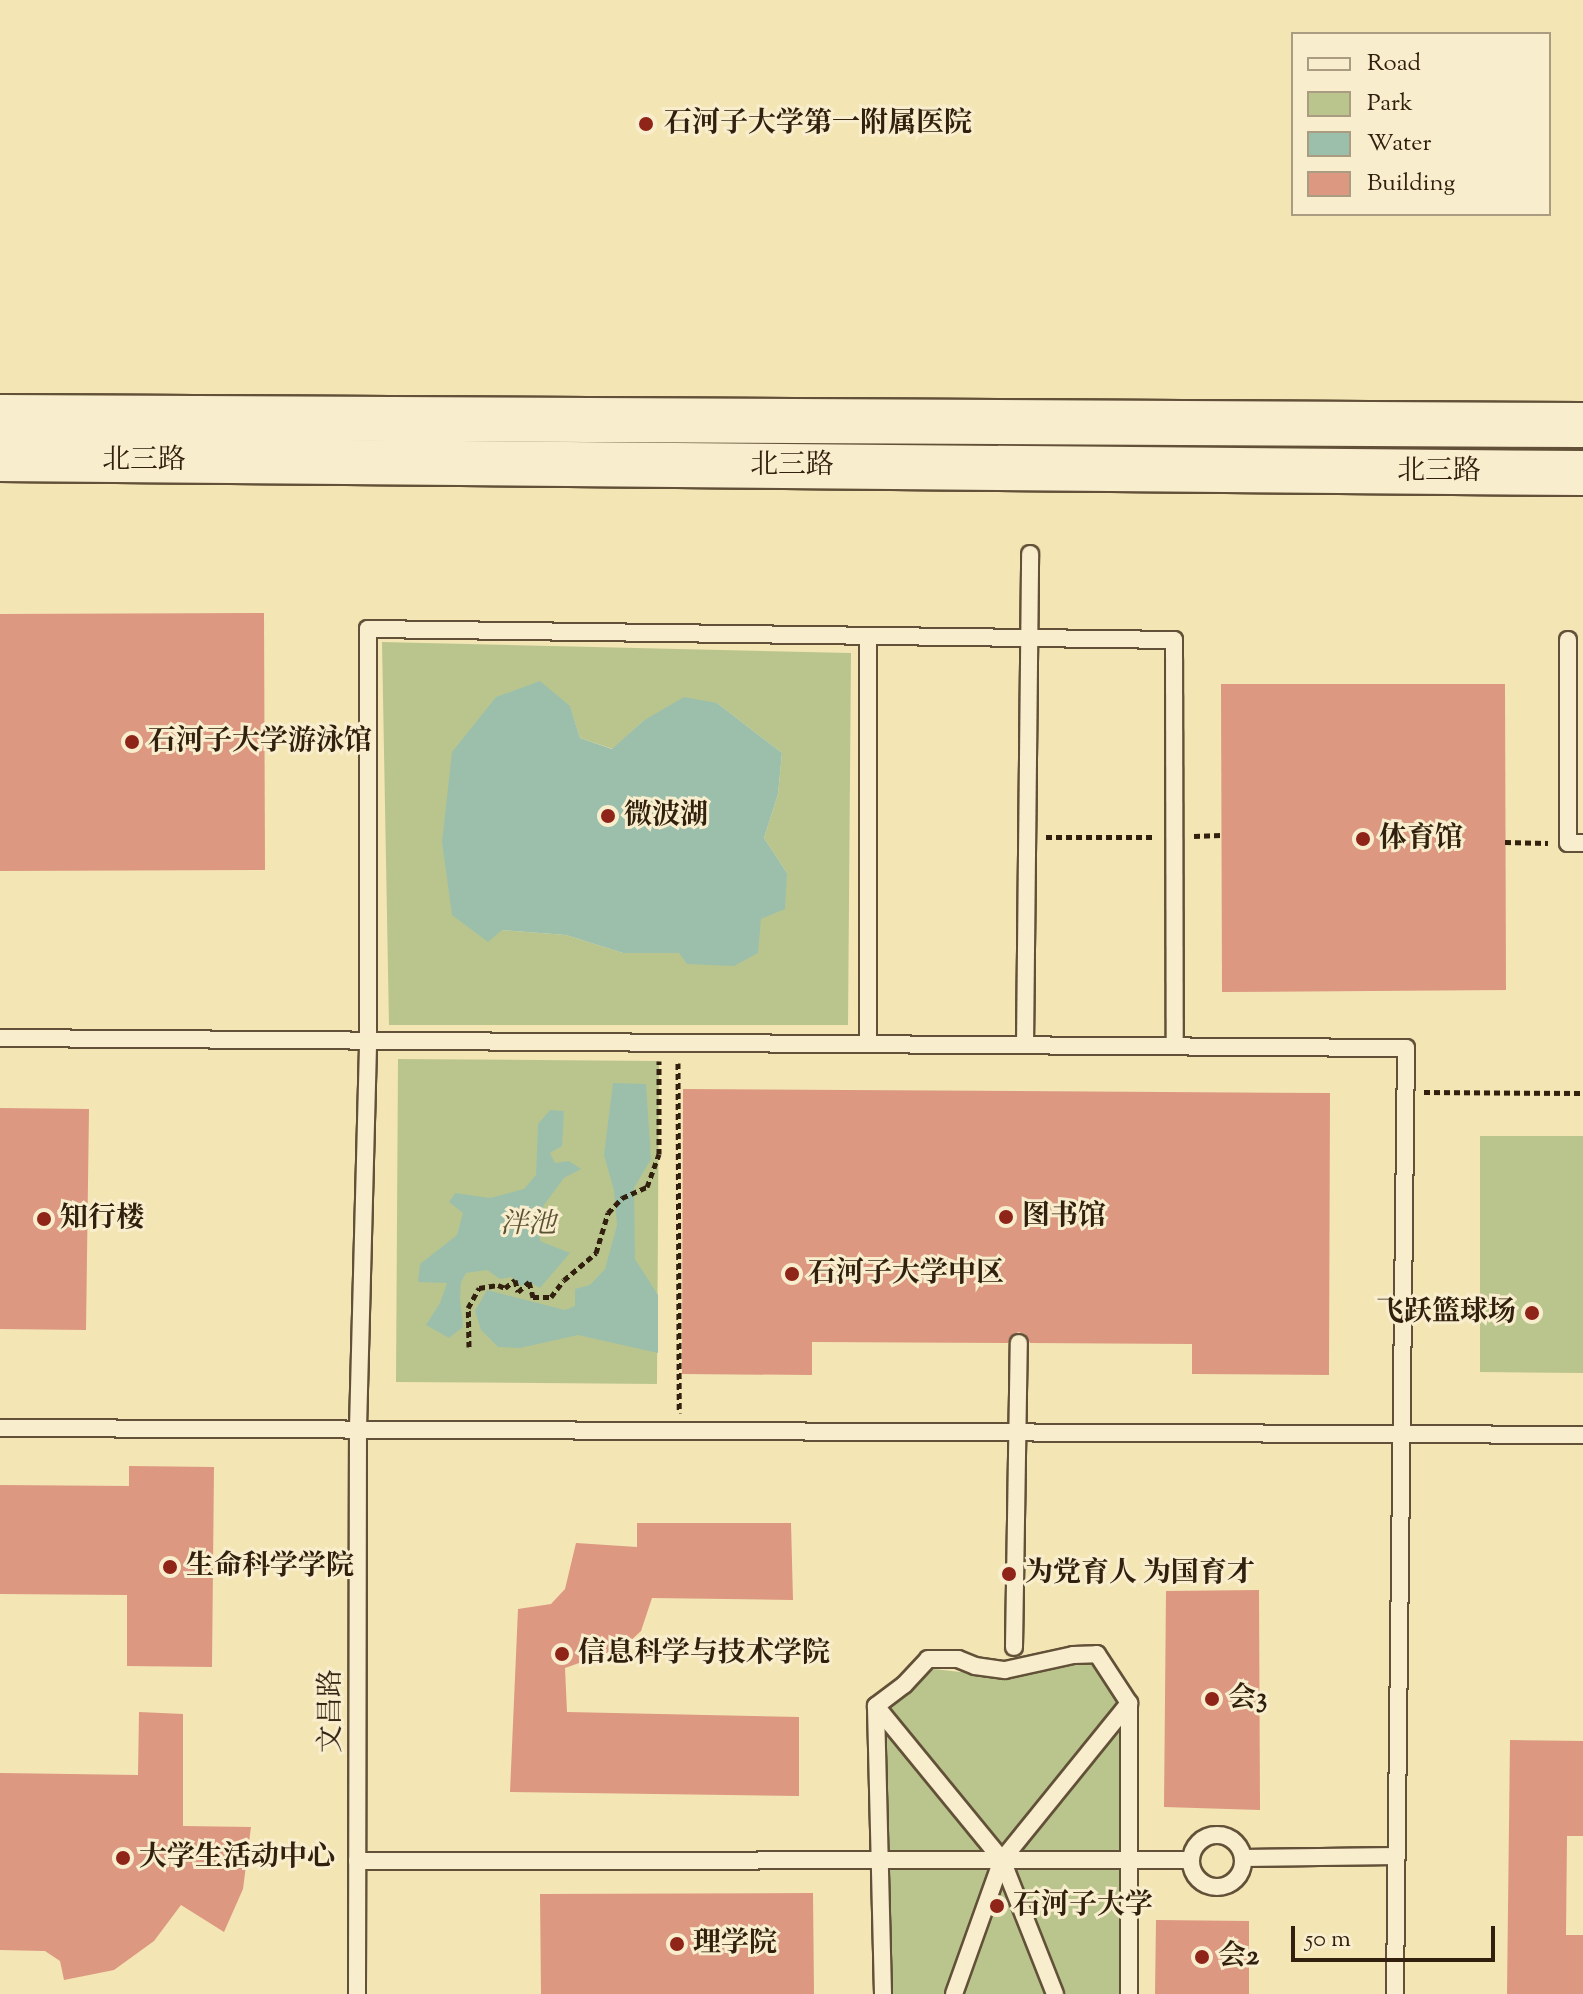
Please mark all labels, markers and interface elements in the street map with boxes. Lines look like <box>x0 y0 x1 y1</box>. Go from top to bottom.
legend <box>1291 32 1551 216</box>
text: Road <box>1367 47 1421 81</box>
text: Park <box>1367 87 1413 121</box>
place label: 石河子大学第一附属医院 <box>664 107 972 141</box>
marker: 石河子大学第一附属医院 <box>635 113 657 135</box>
text: Water <box>1367 127 1431 161</box>
text: Building <box>1367 167 1455 201</box>
street label: 北三路 <box>102 444 186 478</box>
street label: 北三路 <box>750 449 834 483</box>
street label: 北三路 <box>1397 455 1481 489</box>
place label: 石河子大学游泳馆 <box>148 725 372 759</box>
marker: 石河子大学游泳馆 <box>123 733 141 751</box>
place label: 微波湖 <box>624 799 708 833</box>
marker: 微波湖 <box>599 807 617 825</box>
place label: 体育馆 <box>1379 822 1463 856</box>
marker: 体育馆 <box>1354 830 1372 848</box>
place label: 图书馆 <box>1022 1200 1106 1234</box>
place label: 知行楼 <box>60 1202 144 1236</box>
park label: 泮池 <box>500 1208 556 1242</box>
marker: 图书馆 <box>997 1208 1015 1226</box>
marker: 知行楼 <box>35 1210 53 1228</box>
place label: 石河子大学中区 <box>808 1257 1004 1291</box>
marker: 石河子大学中区 <box>783 1265 801 1283</box>
place label: 飞跃篮球场 <box>1376 1296 1516 1330</box>
marker: 飞跃篮球场 <box>1523 1304 1541 1322</box>
place label: 生命科学学院 <box>186 1550 354 1584</box>
place label: 为党育人 为国育才 <box>1025 1557 1255 1591</box>
marker: 生命科学学院 <box>161 1558 179 1576</box>
marker: 为党育人 为国育才 <box>1000 1565 1018 1583</box>
place label: 信息科学与技术学院 <box>578 1637 830 1671</box>
marker: 信息科学与技术学院 <box>553 1645 571 1663</box>
street label: 文昌路 <box>315 1669 349 1753</box>
place label: 会3 <box>1228 1682 1267 1716</box>
marker: 会3 <box>1203 1690 1221 1708</box>
place label: 大学生活动中心 <box>139 1841 335 1875</box>
marker: 大学生活动中心 <box>114 1849 132 1867</box>
place label: 石河子大学 <box>1013 1889 1153 1923</box>
marker: 石河子大学 <box>988 1897 1006 1915</box>
scale bar <box>1295 1910 1499 1960</box>
text: 50 m <box>1305 1923 1351 1957</box>
place label: 理学院 <box>693 1927 777 1961</box>
marker: 理学院 <box>668 1935 686 1953</box>
place label: 会2 <box>1218 1940 1259 1974</box>
marker: 会2 <box>1193 1948 1211 1966</box>

